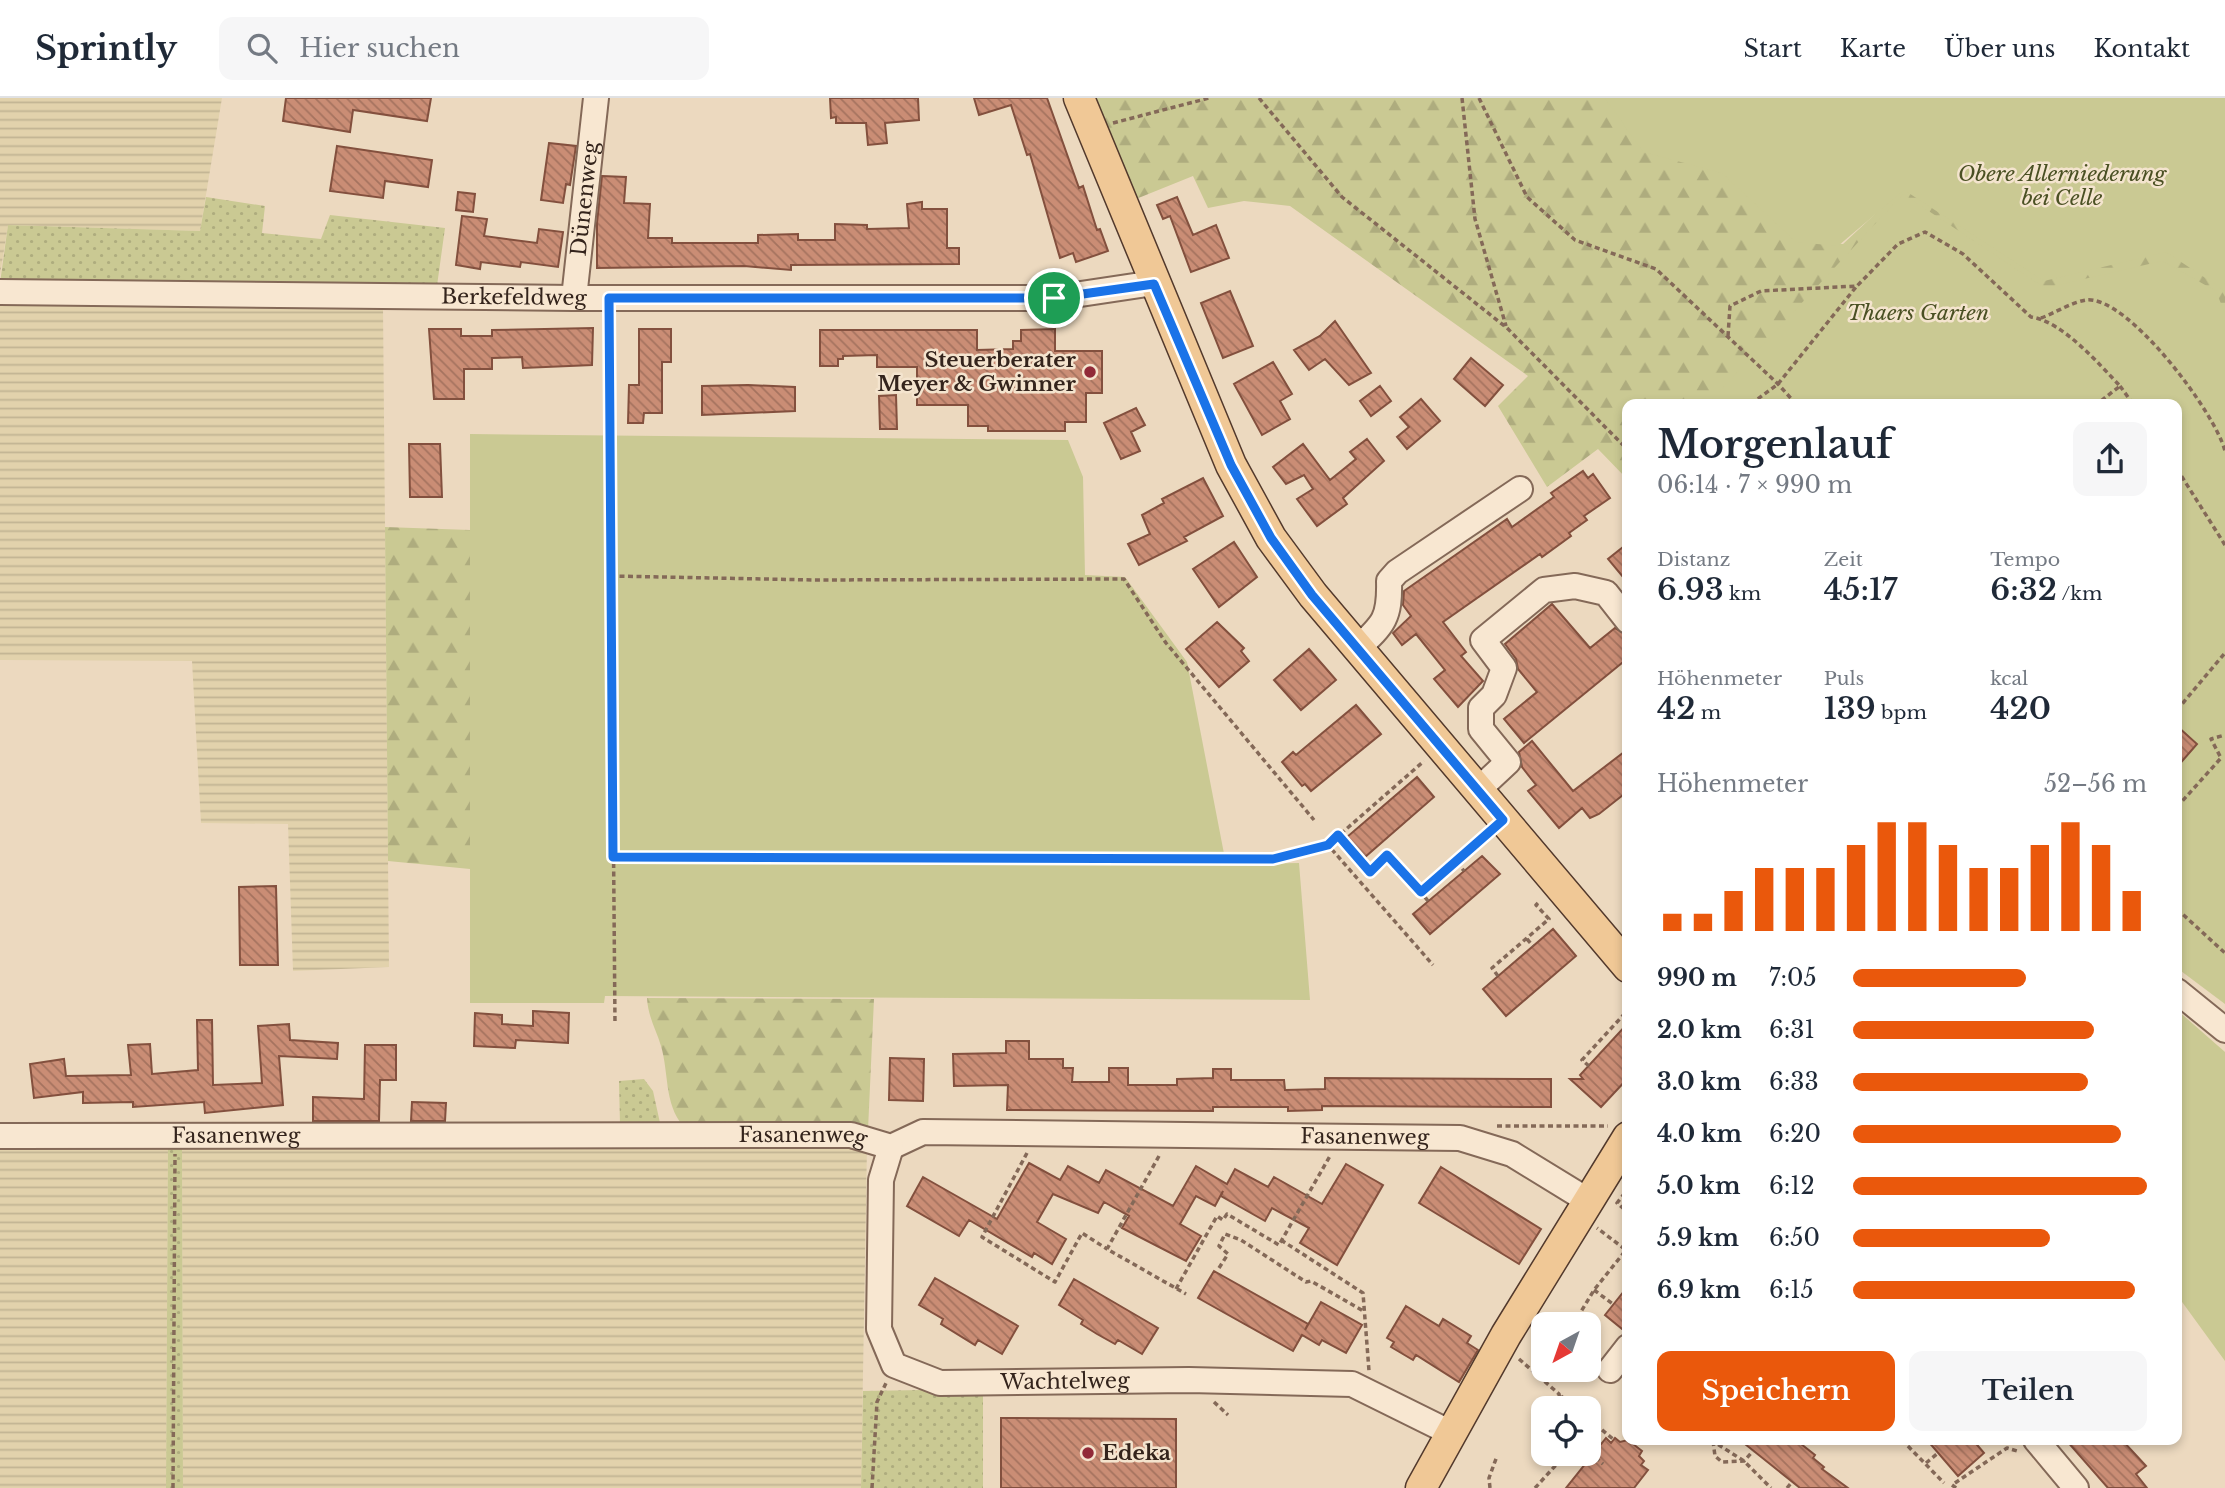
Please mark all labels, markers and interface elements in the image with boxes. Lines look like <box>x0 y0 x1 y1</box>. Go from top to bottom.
search box <box>219 17 709 80</box>
text: Sprintly <box>35 28 177 69</box>
icon: search <box>243 29 281 67</box>
text: Hier suchen <box>299 32 460 64</box>
text: Start <box>1744 34 1802 63</box>
text: Karte <box>1840 34 1906 63</box>
text: Über uns <box>1944 34 2056 63</box>
text: Kontakt <box>2094 34 2190 63</box>
street label: Dünenweg <box>566 139 604 257</box>
park label: Obere Allerniederung bei Celle <box>1958 161 2167 211</box>
pin <box>1024 268 1084 328</box>
icon: arrive <box>1035 279 1073 317</box>
street label: Berkefeldweg <box>441 284 587 311</box>
park label: Thaers Garten <box>1847 300 1989 326</box>
place label: Steuerberater Meyer & Gwinner <box>877 347 1077 397</box>
marker: Steuerberater Meyer & Gwinner <box>1082 364 1098 380</box>
text: Morgenlauf <box>1657 421 1892 468</box>
button: share <box>2073 422 2147 496</box>
text: 06:14 · 7 × 990 m <box>1657 471 1852 499</box>
text: Distanz <box>1657 548 1730 571</box>
text: Zeit <box>1824 548 1863 571</box>
text: Tempo <box>1990 548 2060 571</box>
text: 6.93 <box>1657 571 1724 608</box>
text: 45:17 <box>1824 571 1897 608</box>
text: 6:32 <box>1990 571 2057 608</box>
text: km <box>1724 582 1761 605</box>
text: /km <box>2057 582 2102 605</box>
text: Höhenmeter <box>1657 667 1782 690</box>
text: Puls <box>1824 667 1864 690</box>
text: kcal <box>1990 667 2028 690</box>
text: 42 <box>1657 690 1695 727</box>
text: 139 <box>1824 690 1876 727</box>
text: 420 <box>1990 690 2051 727</box>
text: m <box>1695 701 1721 724</box>
text: bpm <box>1876 701 1927 724</box>
text: Höhenmeter <box>1657 770 1808 798</box>
text: 52–56 m <box>2044 770 2147 798</box>
text: 990 m <box>1657 964 1737 992</box>
text: 7:05 <box>1769 964 1817 992</box>
text: 2.0 km <box>1657 1016 1742 1044</box>
text: 6:31 <box>1769 1016 1815 1044</box>
text: 3.0 km <box>1657 1068 1741 1096</box>
text: 6:33 <box>1769 1068 1819 1096</box>
text: 4.0 km <box>1657 1120 1742 1148</box>
text: 6:20 <box>1769 1120 1821 1148</box>
street label: Fasanenweg <box>739 1122 871 1152</box>
street label: Fasanenweg <box>172 1123 301 1149</box>
street label: Fasanenweg <box>1300 1123 1430 1151</box>
text: 5.0 km <box>1657 1172 1740 1200</box>
text: 6:12 <box>1769 1172 1815 1200</box>
text: 5.9 km <box>1657 1224 1739 1252</box>
text: 6:50 <box>1769 1224 1820 1252</box>
text: 6.9 km <box>1657 1276 1741 1304</box>
text: 6:15 <box>1769 1276 1814 1304</box>
north arrow <box>1531 1312 1601 1382</box>
map controls <box>1531 1312 1601 1466</box>
button: Speichern <box>1657 1351 1895 1431</box>
button: Teilen <box>1909 1351 2147 1431</box>
street label: Wachtelweg <box>999 1368 1130 1395</box>
button: locate <box>1531 1396 1601 1466</box>
place label: Edeka <box>1102 1440 1171 1466</box>
marker: Edeka <box>1080 1445 1096 1461</box>

